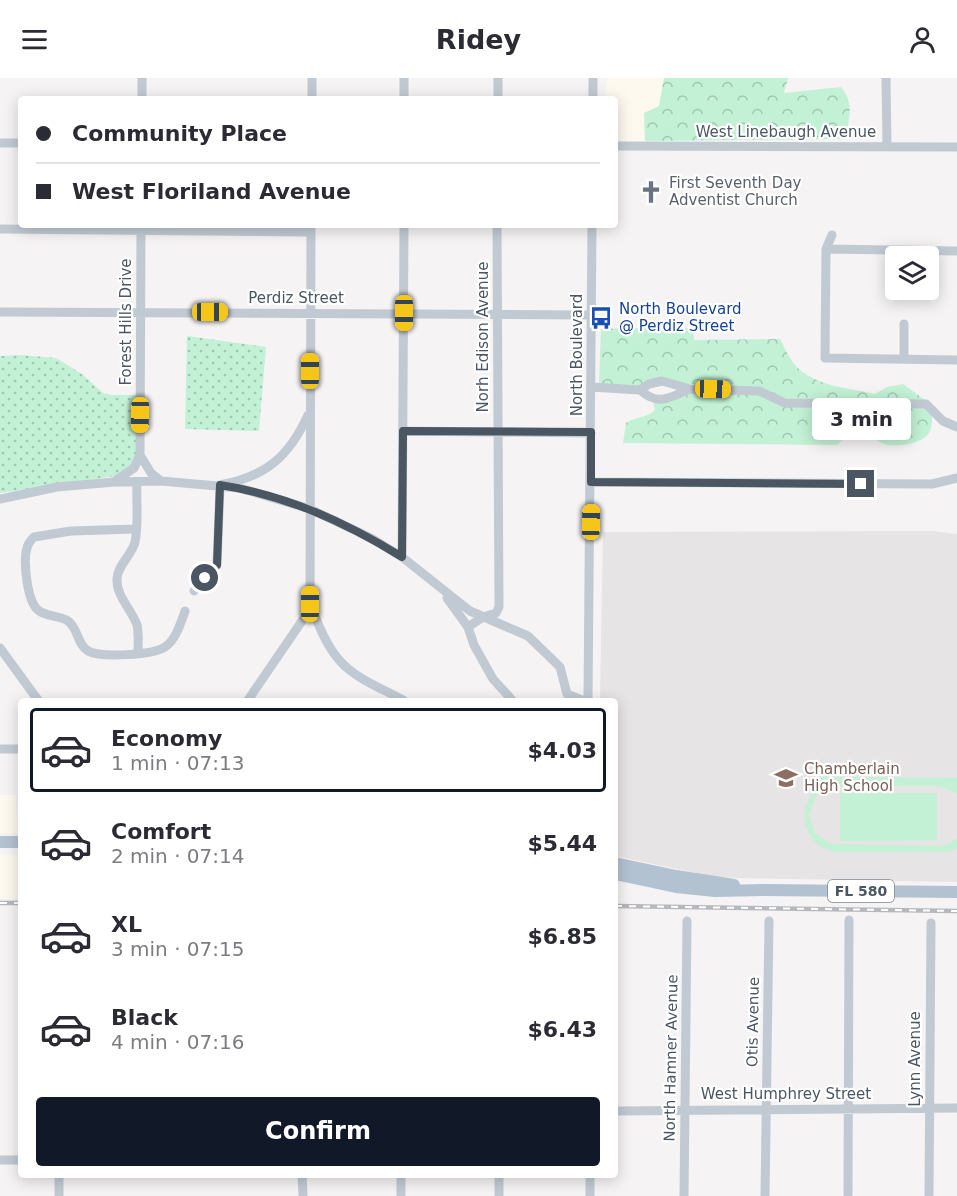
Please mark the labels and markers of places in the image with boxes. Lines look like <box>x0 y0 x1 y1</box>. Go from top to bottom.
place label: First Seventh Day Adventist Church <box>669 174 802 209</box>
church icon: First Seventh Day Adventist Church <box>638 179 664 205</box>
place label: North Boulevard @ Perdiz Street <box>619 300 742 335</box>
bus stop icon: North Boulevard @ Perdiz Street <box>588 305 614 331</box>
place label: Chamberlain High School <box>804 760 900 795</box>
school or university icon: Chamberlain High School <box>773 765 799 791</box>

